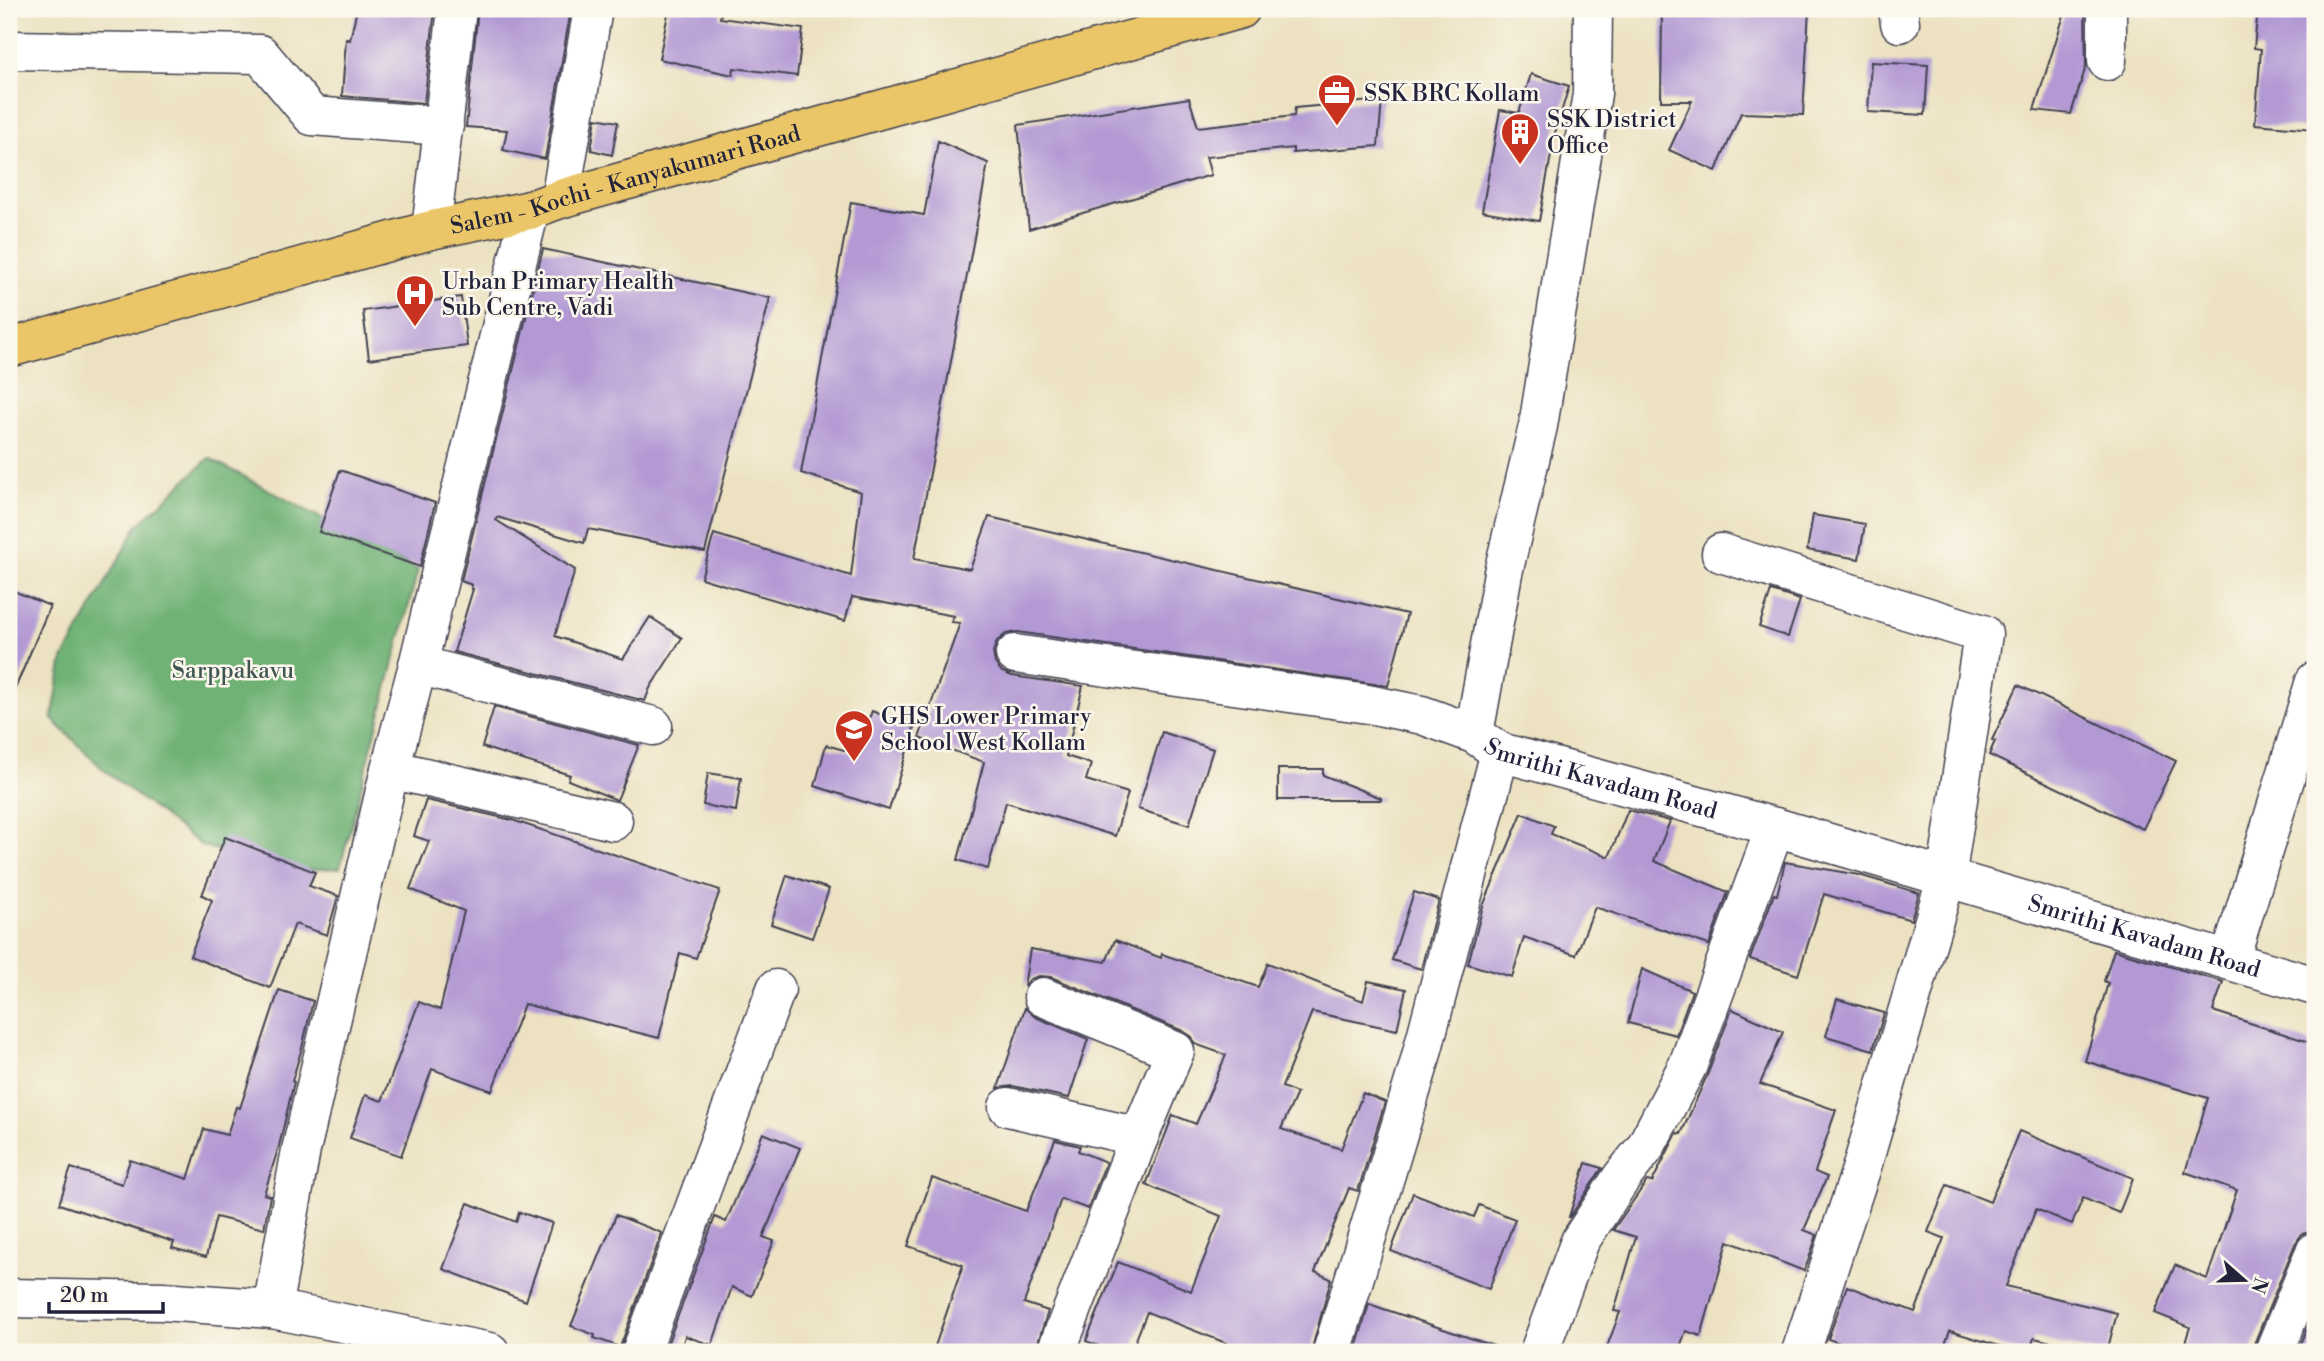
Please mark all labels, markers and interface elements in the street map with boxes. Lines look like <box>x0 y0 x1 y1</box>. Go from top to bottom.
office icon: SSK BRC Kollam <box>1316 72 1358 127</box>
place label: SSK BRC Kollam <box>1364 80 1539 108</box>
place label: SSK District Office <box>1547 106 1677 160</box>
building icon: SSK District Office <box>1499 111 1541 166</box>
street label: Salem - Kochi - Kanyakumari Road <box>448 120 804 241</box>
place label: Urban Primary Health Sub Centre, Vadi <box>442 268 675 322</box>
hospital icon: Urban Primary Health Sub Centre, Vadi <box>394 273 436 328</box>
park label: Sarppakavu <box>172 657 294 685</box>
place label: GHS Lower Primary School West Kollam <box>881 703 1092 757</box>
school or university icon: GHS Lower Primary School West Kollam <box>833 708 875 763</box>
street label: Smrithi Kavadam Road <box>1478 732 1720 826</box>
street label: Smrithi Kavadam Road <box>2025 889 2264 984</box>
north arrow <box>2208 1246 2278 1316</box>
scale bar <box>49 1270 163 1314</box>
text: N <box>2245 1274 2273 1297</box>
text: 20 m <box>60 1283 109 1309</box>

